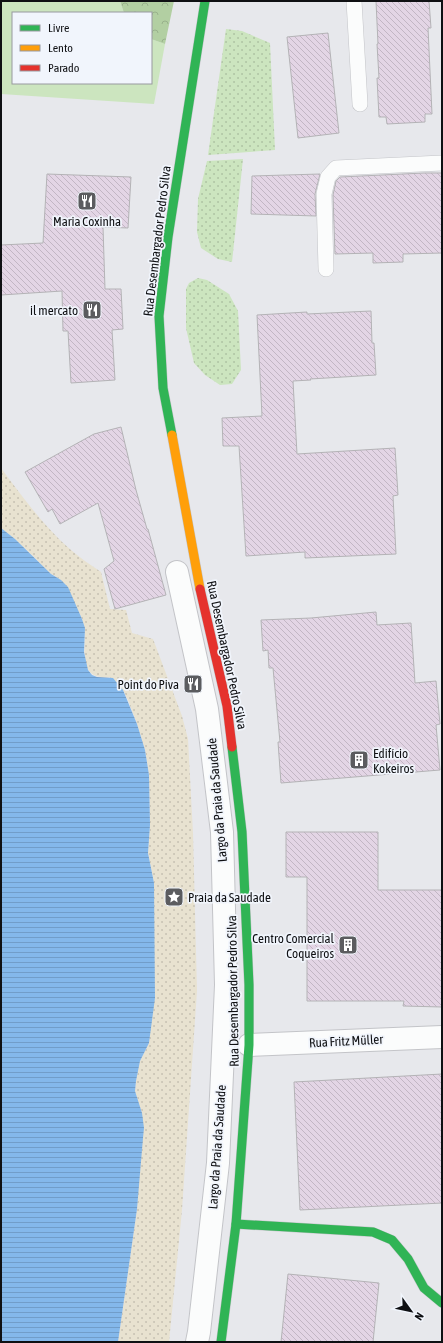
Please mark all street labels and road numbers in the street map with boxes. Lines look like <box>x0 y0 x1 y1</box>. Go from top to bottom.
street label: Rua Desembargador Pedro Silva <box>140 165 174 317</box>
street label: Rua Desembargador Pedro Silva <box>204 579 250 731</box>
street label: Largo da Praia da Saudade <box>204 737 230 863</box>
street label: Rua Desembargador Pedro Silva <box>224 915 242 1067</box>
street label: Rua Fritz Müller <box>309 1032 384 1050</box>
street label: Largo da Praia da Saudade <box>205 1084 229 1210</box>

